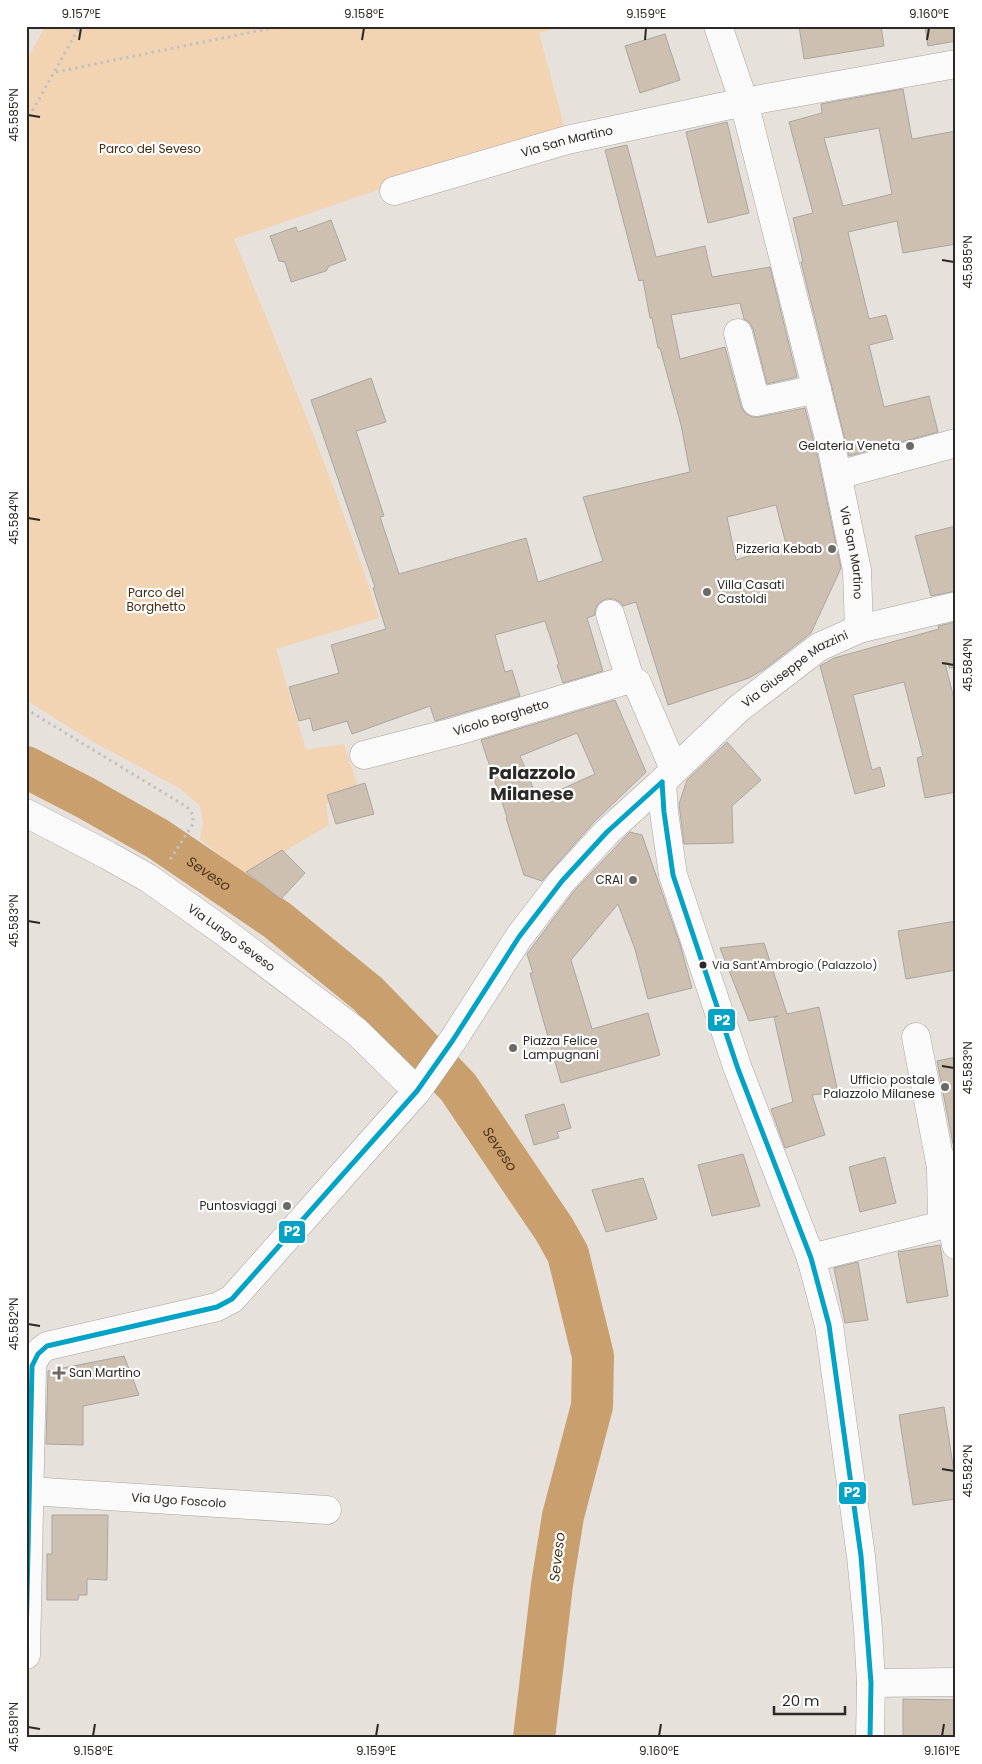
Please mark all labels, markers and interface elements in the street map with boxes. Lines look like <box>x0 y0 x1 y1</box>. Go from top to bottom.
text: 9.157°E <box>61 5 101 22</box>
text: 9.158°E <box>344 5 384 22</box>
text: 9.159°E <box>626 5 666 22</box>
text: 9.160°E <box>909 5 949 22</box>
text: 45.585°N <box>5 88 22 142</box>
street label: Via San Martino <box>519 121 615 161</box>
park label: Parco del Seveso <box>99 140 201 157</box>
text: 45.585°N <box>959 235 976 289</box>
place label: Gelateria Veneta <box>798 437 900 454</box>
marker: Gelateria Veneta <box>904 440 916 452</box>
text: 45.584°N <box>5 491 22 545</box>
street label: Via San Martino <box>836 505 867 600</box>
place label: Pizzeria Kebab <box>736 540 822 557</box>
marker: Pizzeria Kebab <box>826 543 838 555</box>
place label: Villa Casati Castoldi <box>717 576 784 607</box>
park label: Parco del Borghetto <box>126 584 186 615</box>
marker: Villa Casati Castoldi <box>701 586 713 598</box>
street label: Via Giuseppe Mazzini <box>738 626 851 711</box>
text: 45.584°N <box>959 638 976 692</box>
street label: Vicolo Borghetto <box>451 695 551 740</box>
district label: Palazzolo Milanese <box>488 760 576 806</box>
water label: Seveso <box>183 851 235 896</box>
place label: CRAI <box>595 871 623 888</box>
marker: CRAI <box>627 874 639 886</box>
text: 45.583°N <box>5 894 22 948</box>
street label: Via Lungo Seveso <box>185 900 279 976</box>
place label: Via Sant'Ambrogio (Palazzolo) <box>712 957 877 973</box>
marker: Via Sant'Ambrogio (Palazzolo) <box>698 960 708 970</box>
line badge: P2 <box>707 1008 736 1032</box>
text: P2 <box>714 1010 730 1030</box>
place label: Piazza Felice Lampugnani <box>523 1032 599 1063</box>
text: 45.583°N <box>959 1041 976 1095</box>
marker: Piazza Felice Lampugnani <box>507 1042 519 1054</box>
place label: Ufficio postale Palazzolo Milanese <box>823 1071 935 1102</box>
marker: Ufficio postale Palazzolo Milanese <box>939 1081 951 1093</box>
water label: Seveso <box>478 1123 522 1175</box>
place label: Puntosviaggi <box>199 1197 277 1214</box>
marker: Puntosviaggi <box>281 1200 293 1212</box>
line badge: P2 <box>278 1220 306 1244</box>
text: P2 <box>284 1221 300 1241</box>
text: 45.582°N <box>5 1298 22 1350</box>
place label: San Martino <box>69 1364 141 1381</box>
marker: San Martino <box>53 1367 65 1379</box>
text: 45.582°N <box>959 1445 976 1497</box>
line badge: P2 <box>838 1481 867 1505</box>
text: P2 <box>844 1482 860 1502</box>
street label: Via Ugo Foscolo <box>131 1489 227 1512</box>
water label: Seveso <box>544 1531 570 1583</box>
scale bar <box>774 1684 846 1716</box>
text: 20 m <box>782 1690 820 1711</box>
text: 45.581°N <box>5 1702 22 1752</box>
text: 9.158°E <box>73 1742 113 1759</box>
text: 9.159°E <box>356 1742 396 1759</box>
text: 9.160°E <box>639 1742 679 1759</box>
text: 9.161°E <box>924 1742 960 1759</box>

